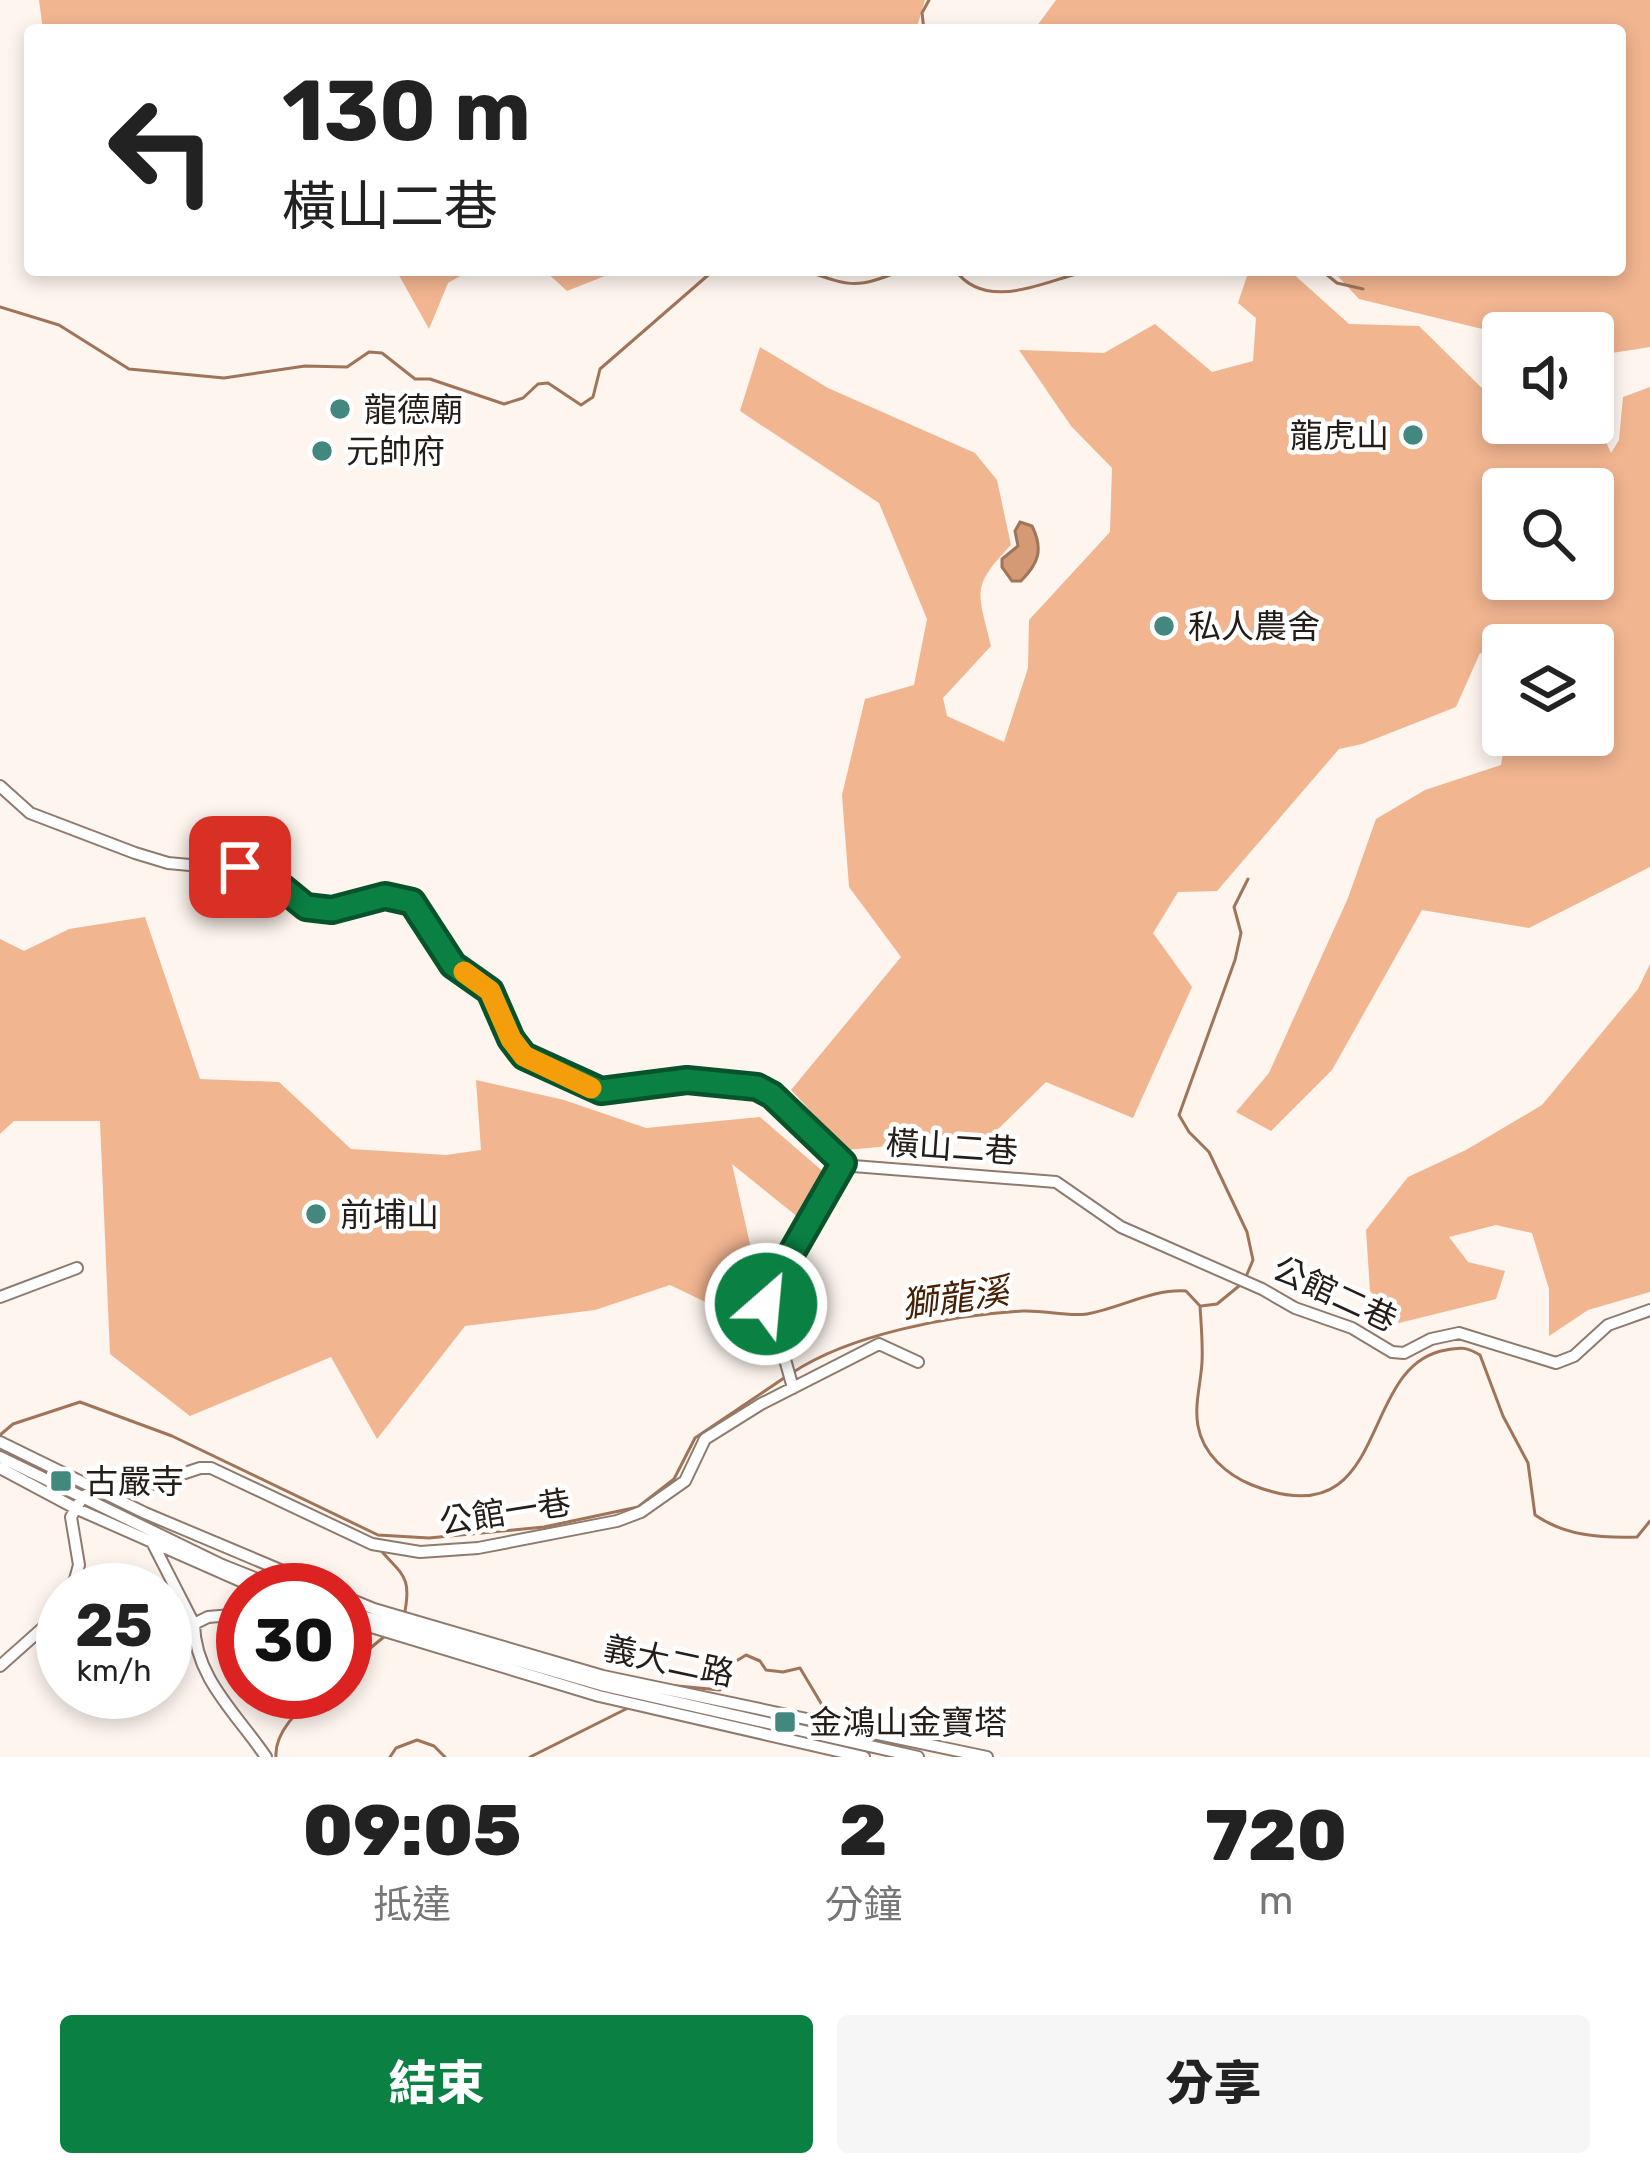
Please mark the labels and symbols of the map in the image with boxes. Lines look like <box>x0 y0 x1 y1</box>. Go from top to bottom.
place label: 龍德廟 <box>364 390 463 429</box>
marker: 龍德廟 <box>327 396 353 422</box>
place label: 龍虎山 <box>1290 416 1389 455</box>
marker: 龍虎山 <box>1400 422 1426 448</box>
place label: 元帥府 <box>346 432 445 471</box>
marker: 元帥府 <box>309 438 335 464</box>
place label: 私人農舍 <box>1188 607 1320 646</box>
marker: 私人農舍 <box>1151 613 1177 639</box>
pin <box>189 816 291 918</box>
street label: 橫山二巷 <box>885 1123 1019 1171</box>
place label: 前埔山 <box>340 1195 439 1234</box>
marker: 前埔山 <box>303 1201 329 1227</box>
position arrow <box>703 1241 829 1367</box>
street label: 公館二巷 <box>1267 1248 1403 1340</box>
water label: 獅龍溪 <box>899 1268 1016 1327</box>
place label: 古嚴寺 <box>85 1462 184 1501</box>
marker: 古嚴寺 <box>48 1468 74 1494</box>
street label: 公館一巷 <box>437 1482 573 1542</box>
speed limit sign: 30 <box>216 1563 372 1719</box>
street label: 義大二路 <box>600 1628 738 1694</box>
place label: 金鴻山金寶塔 <box>809 1703 1007 1742</box>
marker: 金鴻山金寶塔 <box>772 1709 798 1735</box>

